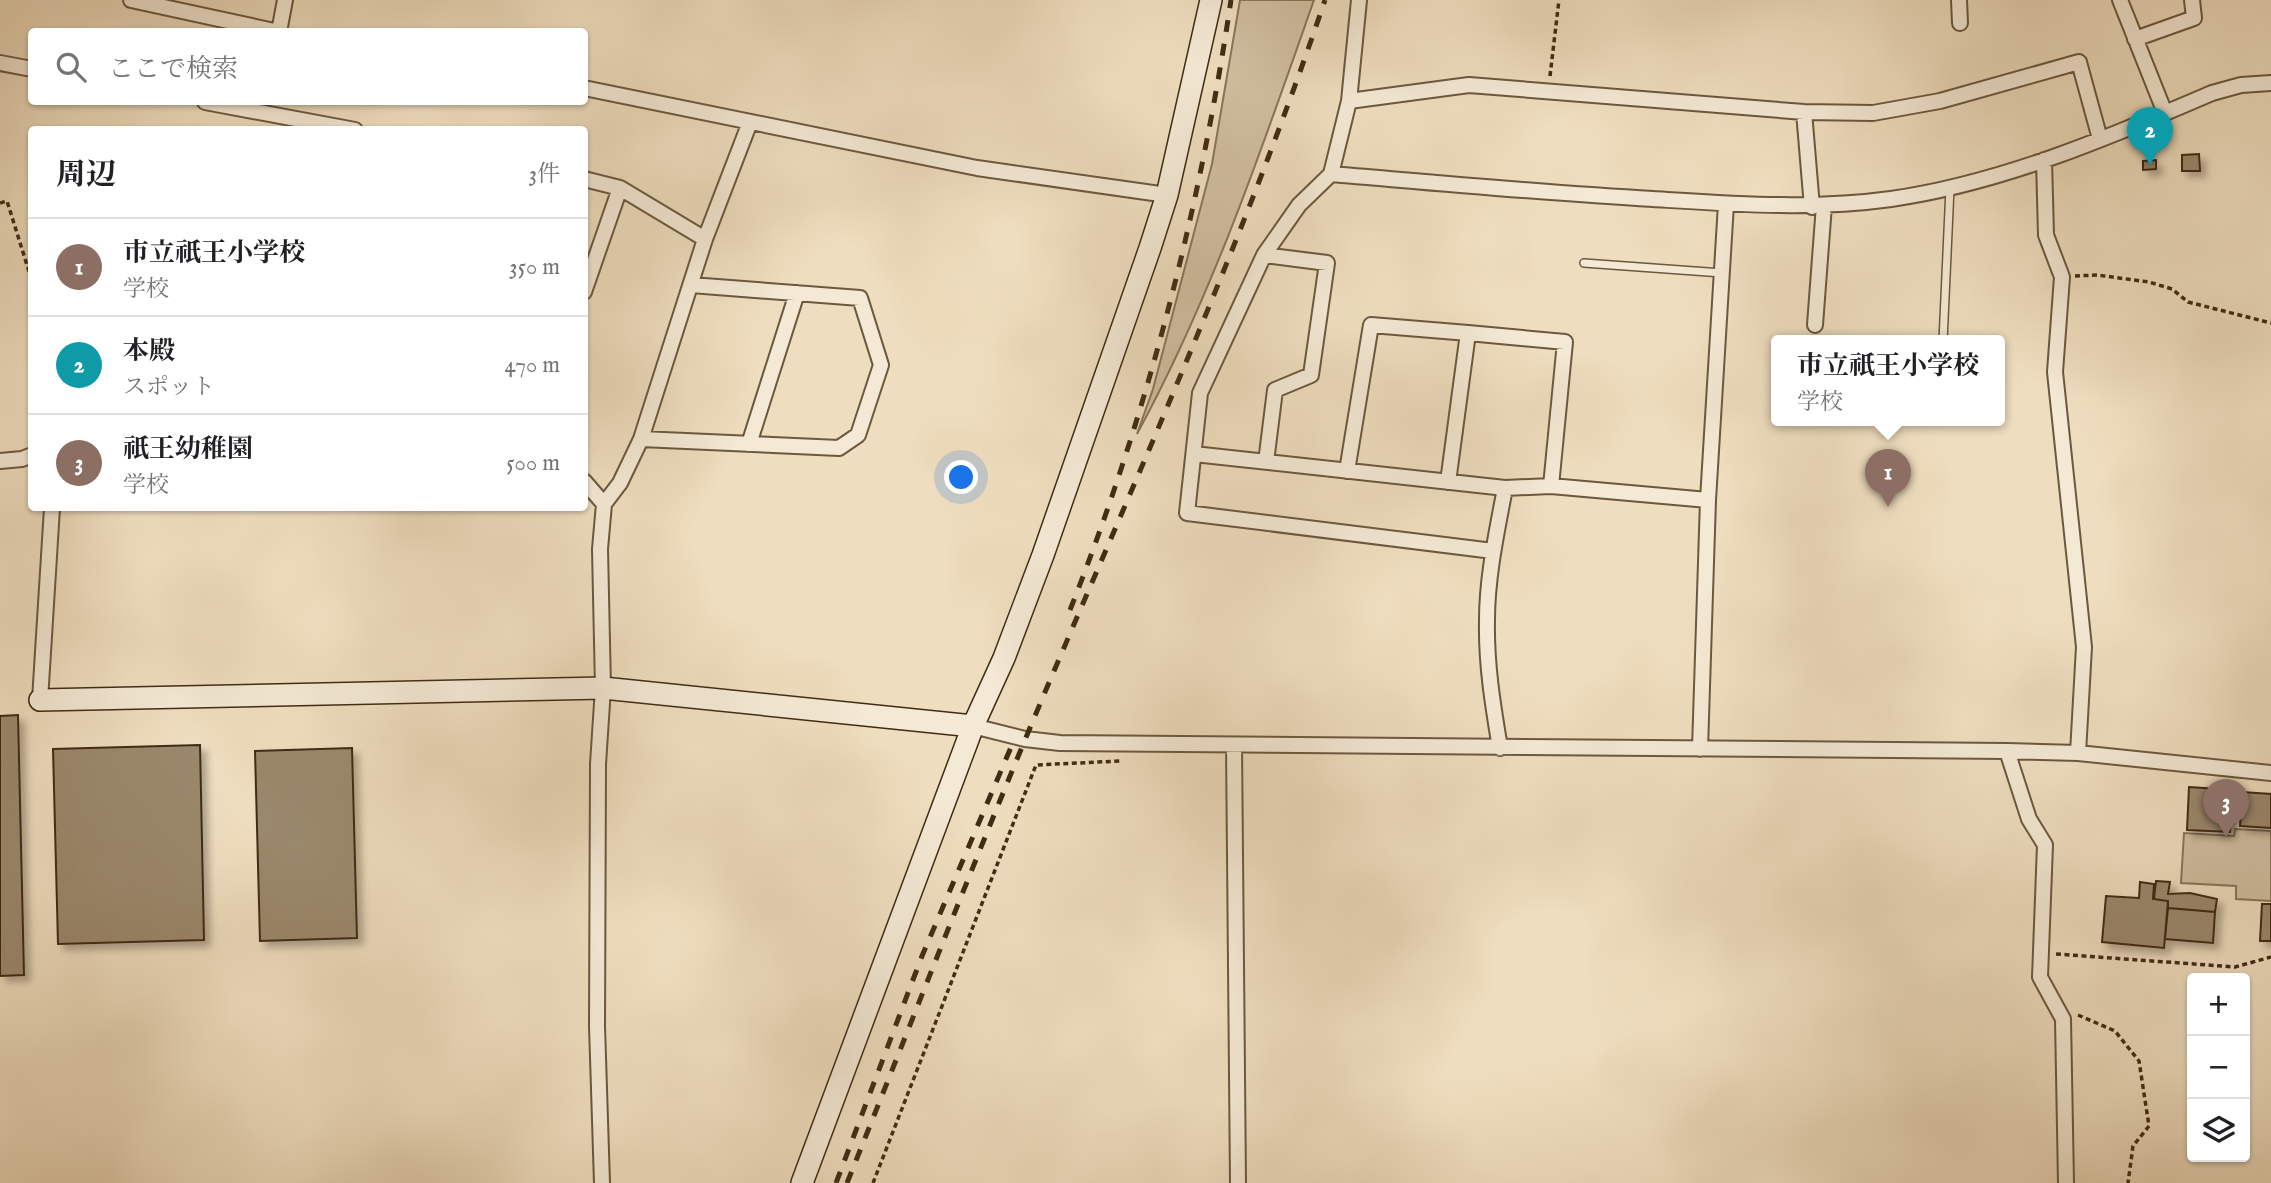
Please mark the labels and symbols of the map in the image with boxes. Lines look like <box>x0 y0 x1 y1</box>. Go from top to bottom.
pin: 2 <box>2127 107 2173 165</box>
pin: 1 <box>1865 449 1911 507</box>
your location <box>944 460 978 494</box>
pin: 3 <box>2203 779 2249 837</box>

